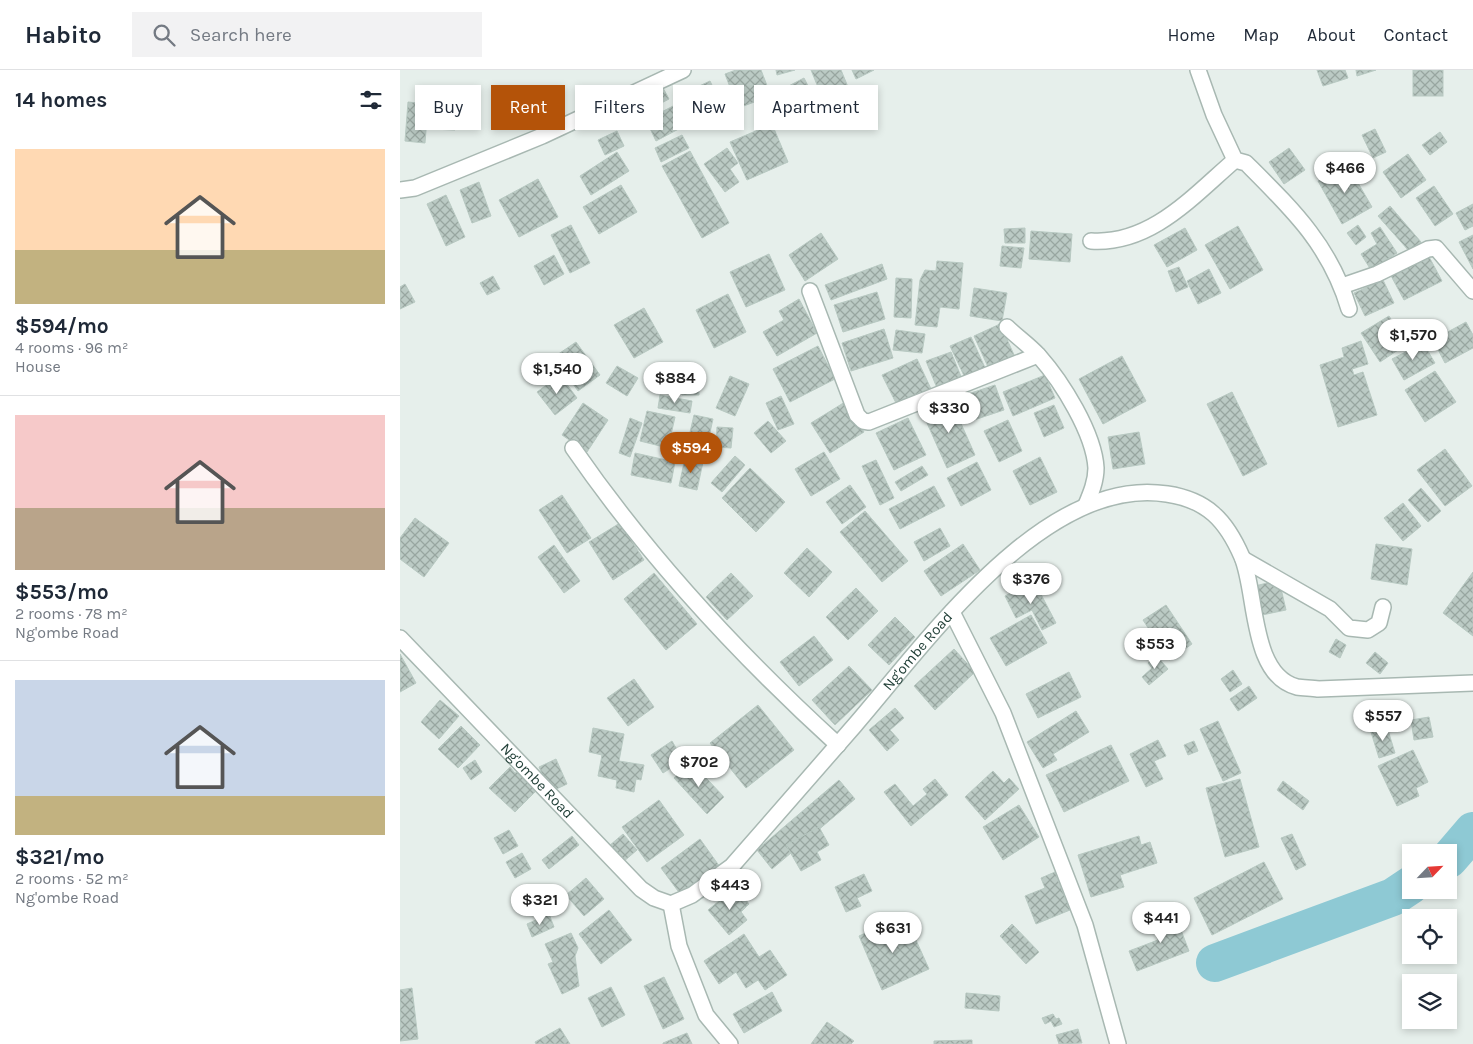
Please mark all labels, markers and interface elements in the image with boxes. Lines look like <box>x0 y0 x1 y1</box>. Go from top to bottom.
search box <box>132 12 482 57</box>
text: Habito <box>25 21 102 49</box>
icon: search <box>150 21 178 49</box>
text: Search here <box>190 24 292 46</box>
text: Home <box>1167 24 1215 46</box>
text: Map <box>1243 24 1279 46</box>
text: About <box>1307 24 1356 46</box>
text: Contact <box>1384 24 1448 46</box>
chip: Buy <box>415 85 481 130</box>
chip: Rent <box>491 85 565 130</box>
chip: Filters <box>575 85 663 130</box>
chip: New <box>673 85 744 130</box>
chip: Apartment <box>754 85 878 130</box>
icon: filters <box>357 86 385 114</box>
text: 14 homes <box>15 88 107 112</box>
pin: $466 <box>1315 152 1375 194</box>
text: $466 <box>1325 158 1365 177</box>
icon: home <box>155 182 245 272</box>
text: $594/mo <box>15 314 109 338</box>
pin: $1,570 <box>1372 318 1454 361</box>
text: $1,570 <box>1389 325 1437 344</box>
text: 4 rooms · 96 m² <box>15 338 128 357</box>
pin: $1,540 <box>516 352 598 395</box>
text: House <box>15 357 61 376</box>
text: $1,540 <box>532 359 582 378</box>
pin: $884 <box>645 362 705 404</box>
text: $884 <box>654 368 696 387</box>
pin: $330 <box>919 392 979 434</box>
text: $330 <box>928 398 970 417</box>
pin: $594 <box>661 432 721 474</box>
text: $594 <box>671 438 711 457</box>
icon: home <box>155 447 245 537</box>
pin: $376 <box>1001 562 1061 605</box>
text: $376 <box>1012 569 1050 588</box>
text: $553/mo <box>15 580 109 604</box>
text: 2 rooms · 78 m² <box>15 604 128 623</box>
street label: Ng'ombe Road <box>879 608 956 694</box>
text: Ng'ombe Road <box>15 623 119 642</box>
pin: $553 <box>1125 628 1185 670</box>
text: $553 <box>1135 634 1175 653</box>
pin: $557 <box>1353 700 1413 742</box>
text: $557 <box>1364 706 1402 725</box>
icon: home <box>155 712 245 802</box>
street label: Ng'ombe Road <box>497 739 577 822</box>
pin: $702 <box>669 746 729 788</box>
text: $702 <box>680 752 718 771</box>
north arrow <box>1402 844 1458 899</box>
map controls <box>1402 844 1457 1029</box>
text: $321/mo <box>15 845 104 869</box>
pin: $443 <box>700 868 760 911</box>
text: 2 rooms · 52 m² <box>15 869 129 888</box>
text: $443 <box>710 875 750 894</box>
pin: $321 <box>510 884 570 926</box>
text: Ng'ombe Road <box>15 888 119 907</box>
text: $321 <box>522 890 558 909</box>
pin: $441 <box>1131 902 1191 944</box>
text: $441 <box>1143 908 1179 927</box>
button: locate <box>1402 909 1457 964</box>
pin: $631 <box>863 912 923 954</box>
text: $631 <box>875 918 911 937</box>
button: layers <box>1402 974 1457 1029</box>

